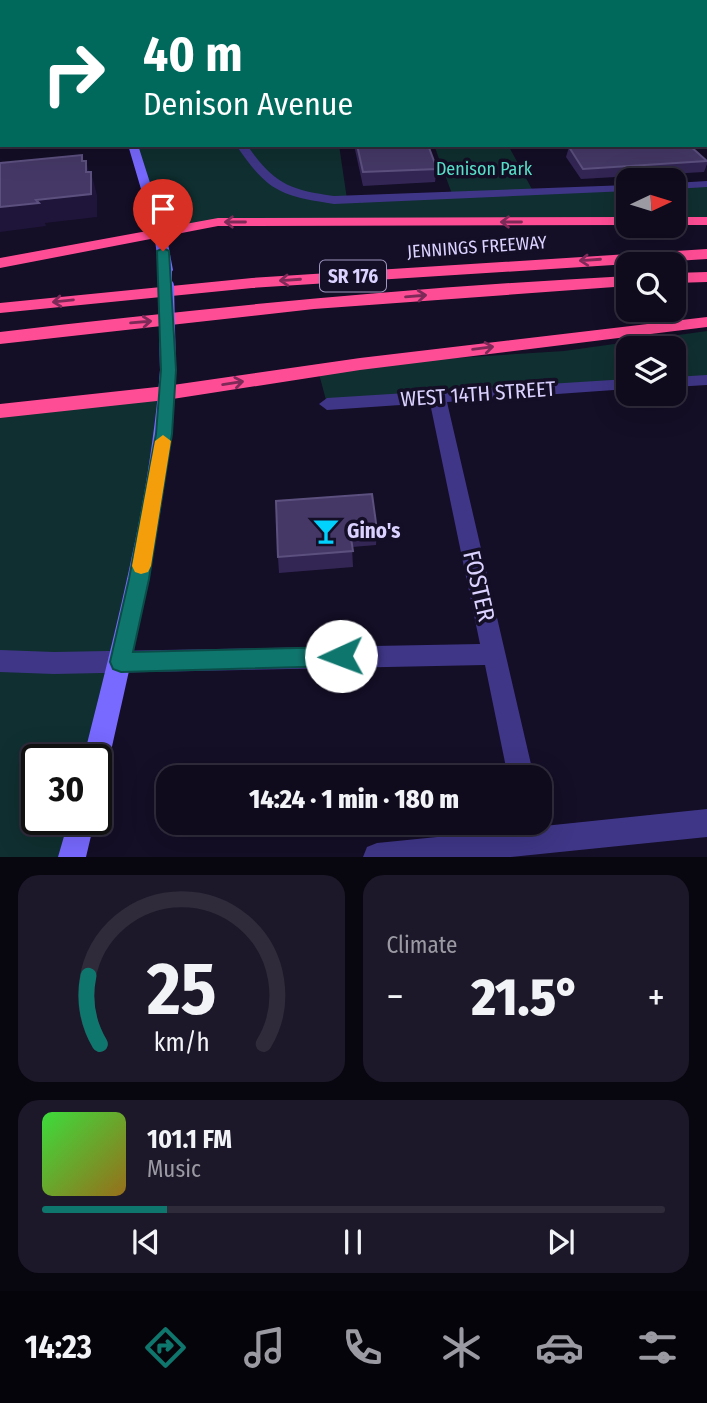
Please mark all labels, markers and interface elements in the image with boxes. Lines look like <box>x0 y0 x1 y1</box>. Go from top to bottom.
text: 40 m <box>143 25 243 84</box>
icon: right <box>28 28 119 119</box>
text: Denison Avenue <box>143 85 353 123</box>
park label: Denison Park <box>436 158 533 180</box>
north arrow <box>616 168 686 238</box>
map controls <box>616 168 686 406</box>
pin <box>133 179 193 251</box>
icon: arrive <box>144 190 182 228</box>
one-way arrow <box>223 215 246 229</box>
one-way arrow <box>500 215 523 229</box>
street label: JENNINGS FREEWAY <box>406 231 548 263</box>
button: search <box>616 252 686 322</box>
one-way arrow <box>579 254 602 267</box>
road number: SR 176 <box>320 260 386 292</box>
one-way arrow <box>278 274 301 287</box>
one-way arrow <box>404 289 427 302</box>
one-way arrow <box>52 295 75 308</box>
one-way arrow <box>129 315 152 328</box>
button: layers <box>616 336 686 406</box>
one-way arrow <box>471 342 494 355</box>
one-way arrow <box>221 376 244 389</box>
street label: WEST 14TH STREET <box>400 376 557 412</box>
bar icon: Gino's <box>311 516 341 546</box>
place label: Gino's <box>347 518 401 544</box>
street label: FOSTER <box>457 548 501 624</box>
position arrow <box>304 619 378 693</box>
speed limit sign: 30 <box>21 744 112 835</box>
text: 14:24 · 1 min · 180 m <box>249 784 459 815</box>
text: Climate <box>387 931 457 959</box>
text: 25 <box>146 947 216 1034</box>
text: 21.5° <box>471 966 580 1029</box>
text: − <box>387 974 404 1020</box>
text: + <box>648 974 665 1020</box>
text: km/h <box>153 1028 209 1058</box>
text: 101.1 FM <box>147 1124 232 1155</box>
text: Music <box>147 1155 201 1183</box>
icon: previous <box>127 1223 165 1261</box>
icon: pause <box>334 1223 372 1261</box>
icon: next <box>542 1223 580 1261</box>
icon: directions <box>141 1323 190 1372</box>
icon: music <box>240 1323 289 1372</box>
icon: phone <box>338 1323 387 1372</box>
icon: climate <box>437 1323 486 1372</box>
icon: car <box>535 1323 584 1372</box>
icon: filters <box>633 1323 682 1372</box>
text: 14:23 <box>25 1328 92 1366</box>

